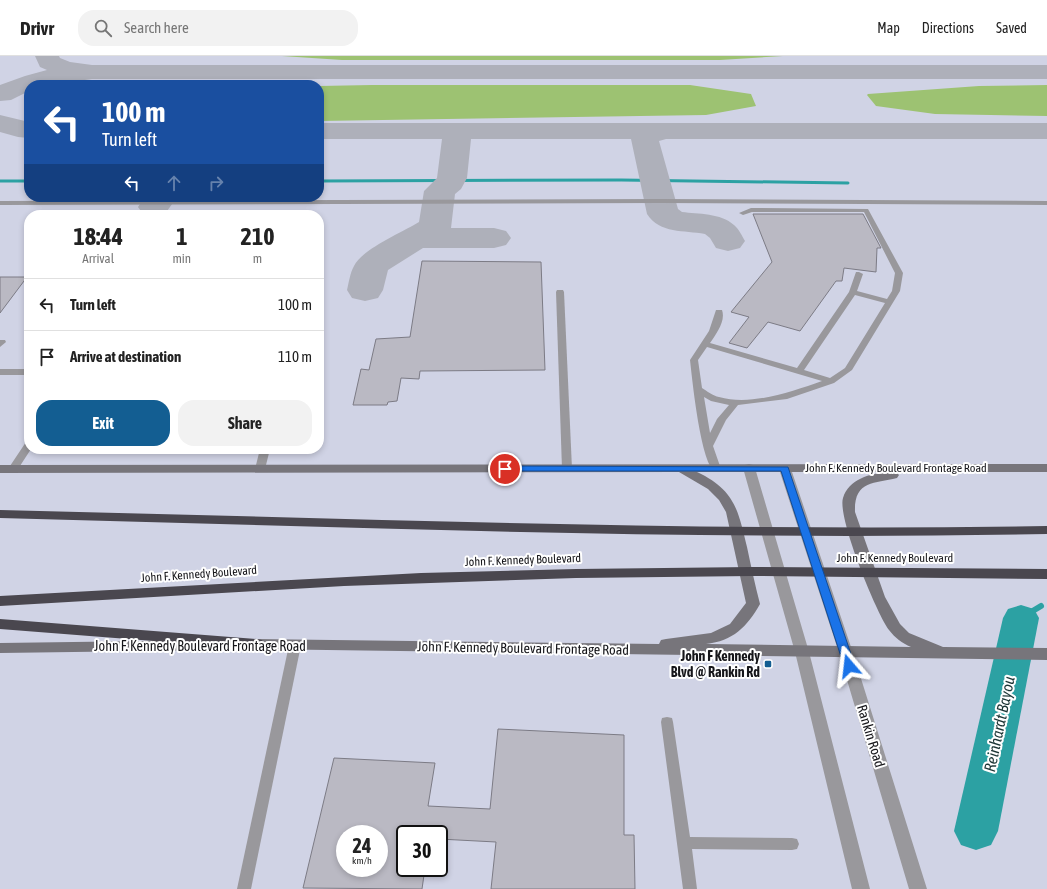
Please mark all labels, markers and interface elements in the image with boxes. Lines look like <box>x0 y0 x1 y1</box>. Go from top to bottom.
search box <box>78 10 358 46</box>
text: Drivr <box>20 17 54 39</box>
icon: search <box>92 17 114 39</box>
text: Search here <box>124 19 189 36</box>
text: Map <box>877 20 900 36</box>
text: Directions <box>922 20 974 36</box>
text: Saved <box>996 20 1027 36</box>
icon: left <box>36 96 88 148</box>
text: 100 m <box>102 96 165 128</box>
text: Turn left <box>102 129 157 150</box>
icon: left <box>121 172 143 194</box>
icon: ahead <box>163 172 185 194</box>
icon: right <box>205 172 227 194</box>
text: 18:44 <box>74 223 123 250</box>
text: 1 <box>176 223 187 250</box>
text: 210 <box>241 223 274 250</box>
text: Arrival <box>82 251 114 266</box>
text: min <box>172 251 191 266</box>
text: m <box>253 251 262 266</box>
icon: left <box>36 294 58 316</box>
text: Turn left <box>70 296 116 313</box>
text: 100 m <box>278 296 312 313</box>
icon: arrive <box>36 346 58 368</box>
text: Arrive at destination <box>70 348 181 365</box>
text: 110 m <box>278 348 312 365</box>
button: Exit <box>36 400 170 446</box>
button: Share <box>178 400 312 446</box>
pin <box>488 452 522 486</box>
icon: arrive <box>494 458 516 480</box>
street label: John F. Kennedy Boulevard Frontage Road <box>805 461 987 475</box>
street label: John F. Kennedy Boulevard <box>465 551 581 569</box>
street label: John F. Kennedy Boulevard <box>837 551 953 565</box>
street label: John F. Kennedy Boulevard <box>140 563 258 585</box>
street label: John F. Kennedy Boulevard Frontage Road <box>94 638 306 654</box>
street label: John F. Kennedy Boulevard Frontage Road <box>417 638 629 658</box>
position arrow <box>828 645 870 687</box>
place label: John F Kennedy Blvd @ Rankin Rd <box>671 648 760 680</box>
marker: John F Kennedy Blvd @ Rankin Rd <box>763 659 773 669</box>
water label: Reinhardt Bayou <box>980 674 1019 774</box>
street label: Rankin Road <box>854 703 888 769</box>
speed limit sign: 30 <box>396 825 448 877</box>
text: 24 <box>353 834 371 857</box>
text: km/h <box>352 855 372 866</box>

